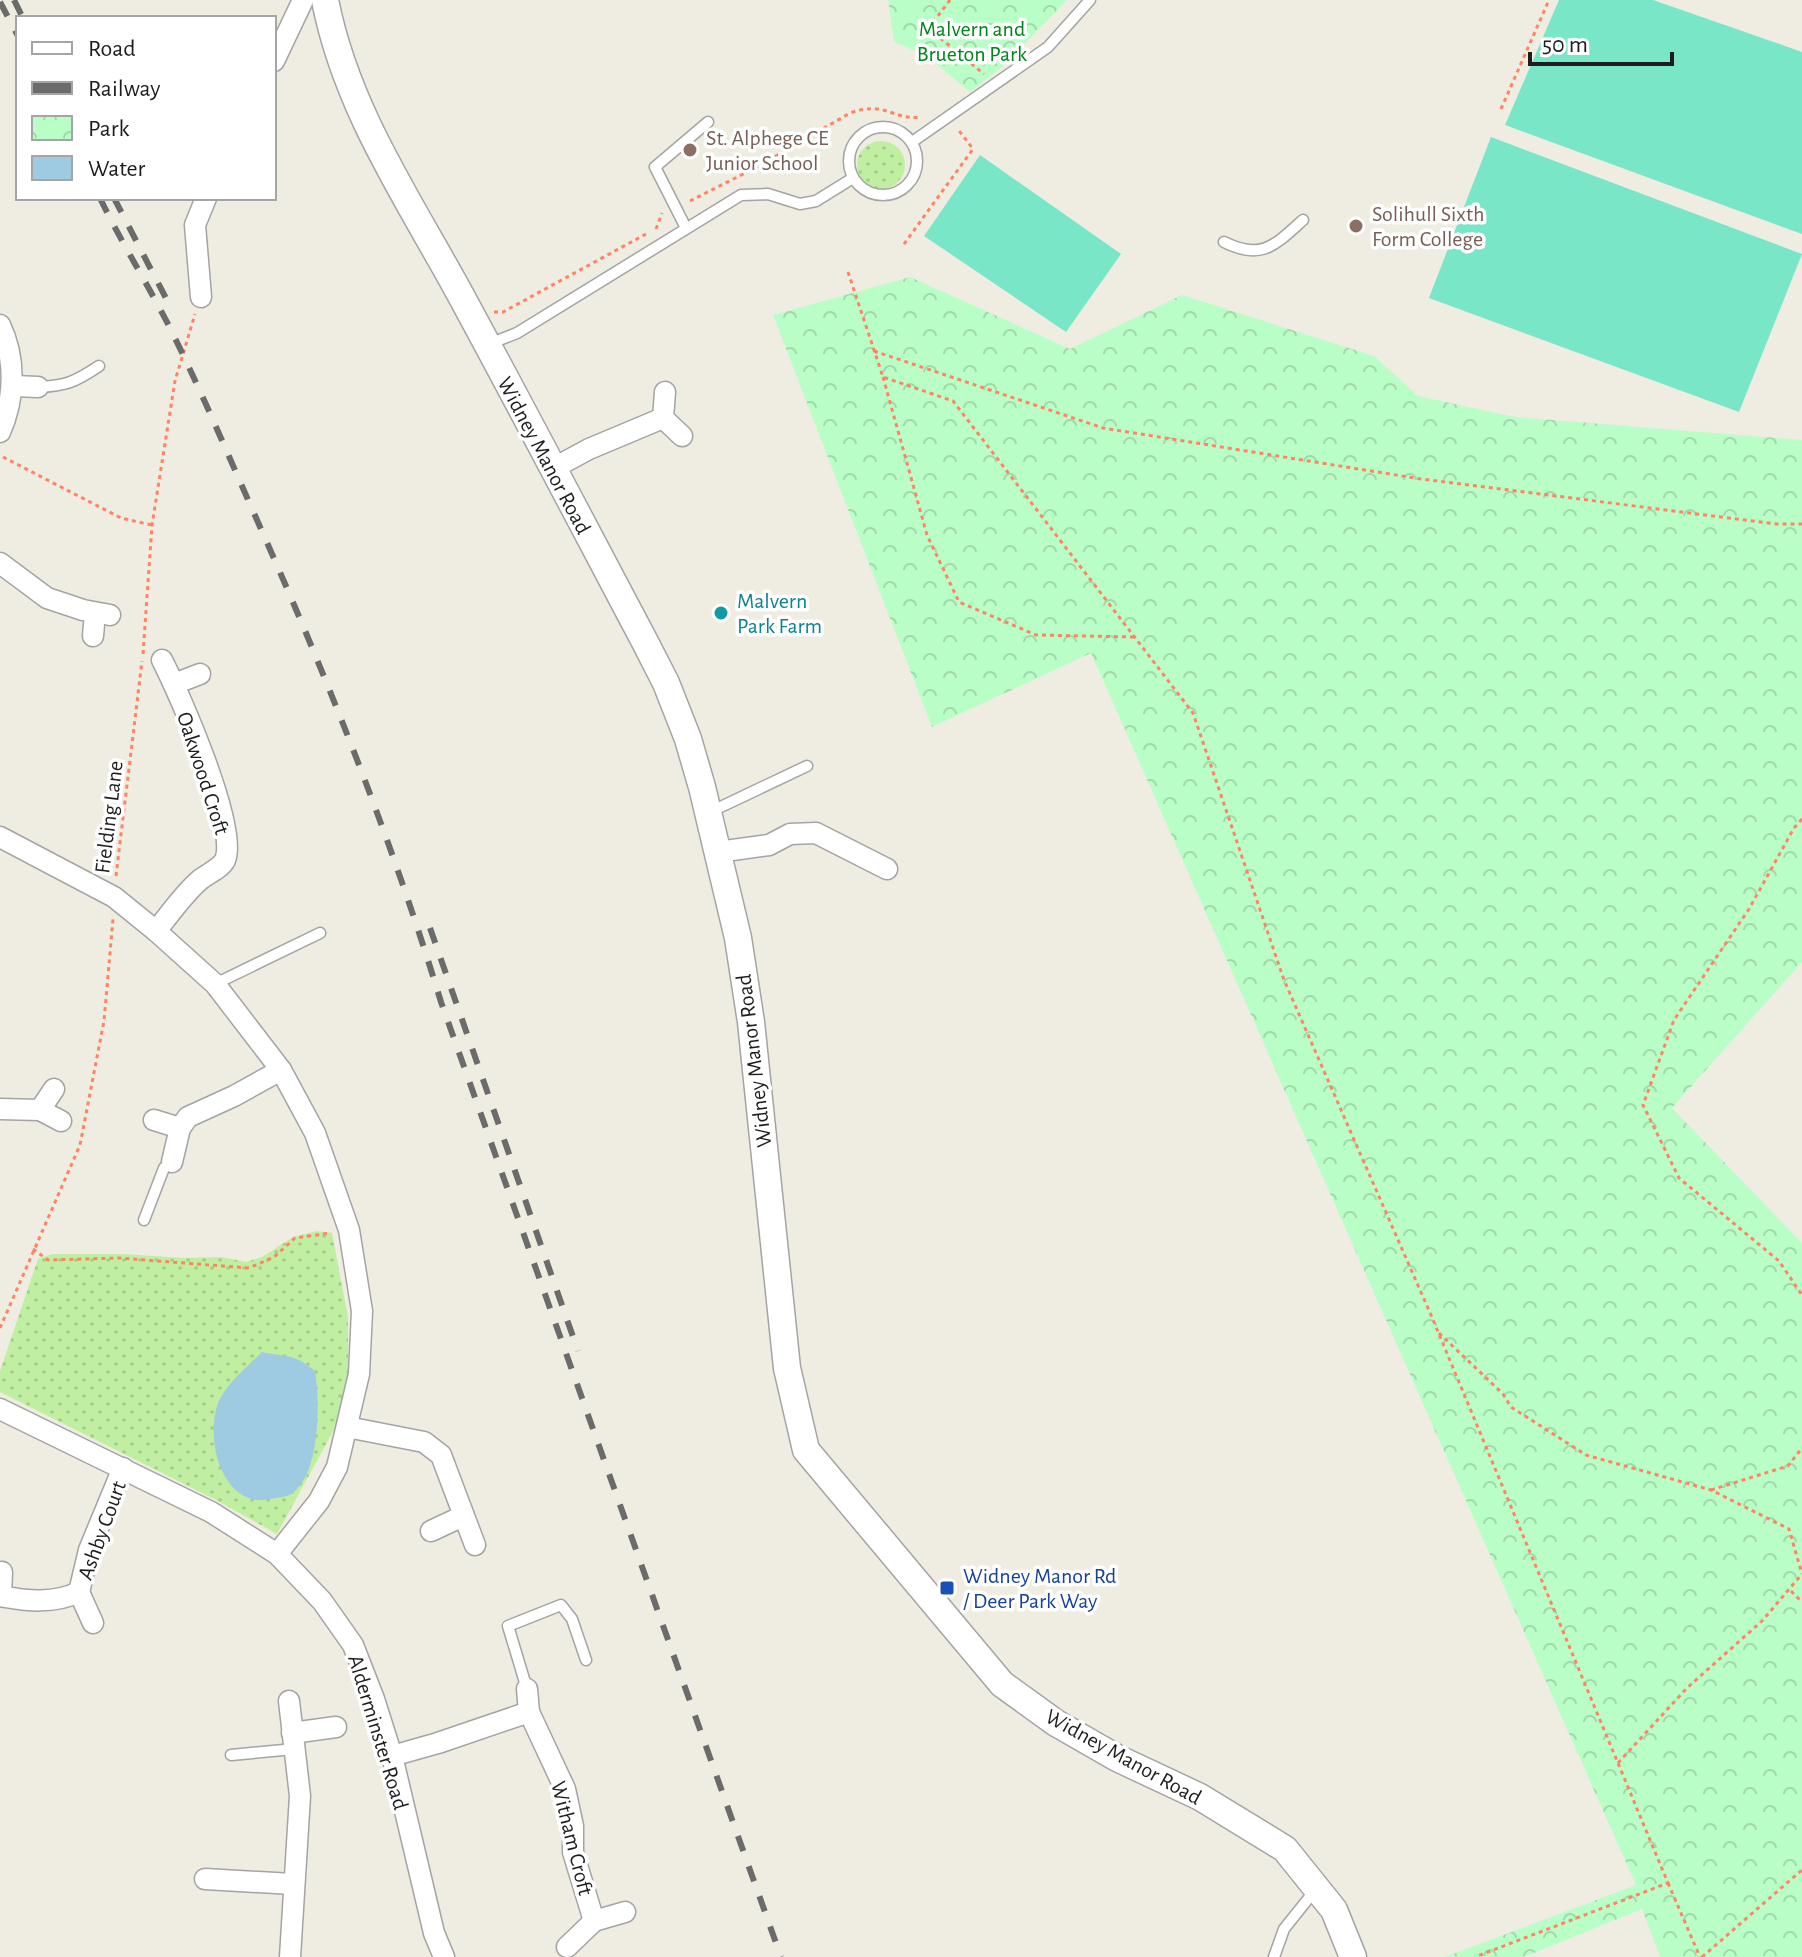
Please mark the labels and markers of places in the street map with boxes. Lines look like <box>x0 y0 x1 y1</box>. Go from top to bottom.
place label: St. Alphege CE Junior School <box>706 127 829 174</box>
marker: St. Alphege CE Junior School <box>681 141 699 159</box>
place label: Solihull Sixth Form College <box>1372 203 1484 250</box>
marker: Solihull Sixth Form College <box>1347 217 1365 235</box>
place label: Malvern Park Farm <box>737 590 822 637</box>
marker: Malvern Park Farm <box>712 604 730 622</box>
place label: Widney Manor Rd / Deer Park Way <box>963 1565 1116 1612</box>
marker: Widney Manor Rd / Deer Park Way <box>938 1579 956 1597</box>

